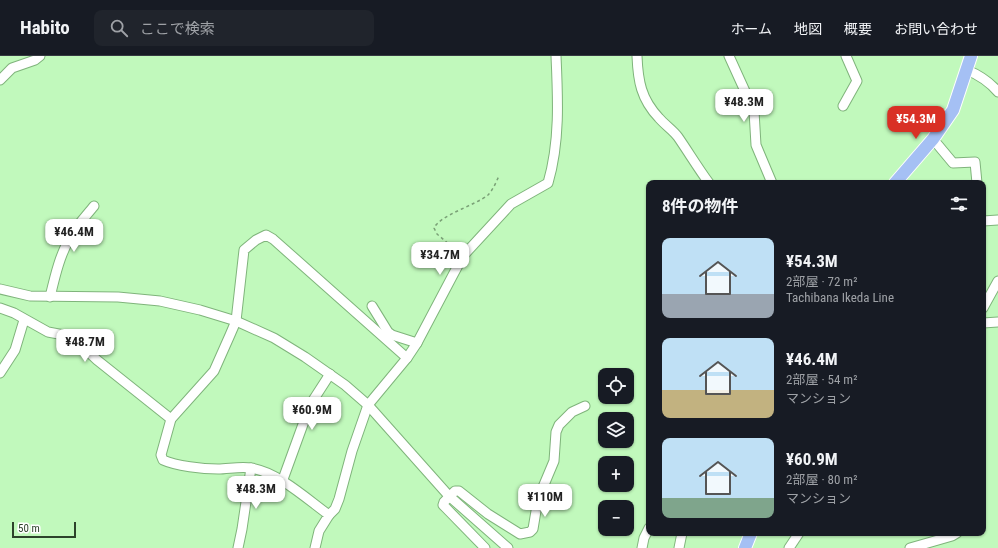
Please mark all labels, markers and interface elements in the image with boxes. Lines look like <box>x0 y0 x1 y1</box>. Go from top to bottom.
search box <box>94 10 374 46</box>
text: Habito <box>20 16 70 39</box>
icon: search <box>108 17 130 39</box>
text: ここで検索 <box>140 20 215 38</box>
text: ホーム <box>730 21 772 37</box>
text: 地図 <box>794 21 822 37</box>
text: 概要 <box>844 21 872 37</box>
text: お問い合わせ <box>894 21 978 37</box>
pin: ¥48.3M <box>711 89 777 123</box>
text: ¥48.3M <box>724 94 764 109</box>
pin: ¥54.3M <box>883 106 949 140</box>
text: ¥54.3M <box>896 111 936 126</box>
icon: filters <box>948 193 970 215</box>
text: 8件の物件 <box>662 196 739 216</box>
pin: ¥46.4M <box>41 219 107 253</box>
text: ¥46.4M <box>54 224 94 239</box>
pin: ¥34.7M <box>407 242 473 276</box>
text: ¥34.7M <box>420 247 460 262</box>
text: ¥54.3M <box>786 251 838 271</box>
icon: home <box>694 254 742 302</box>
text: 2部屋 · 72 m² <box>786 274 857 289</box>
text: Tachibana Ikeda Line <box>786 290 894 305</box>
pin: ¥48.7M <box>52 329 118 363</box>
text: ¥48.7M <box>65 334 105 349</box>
text: ¥46.4M <box>786 349 838 369</box>
icon: home <box>694 354 742 402</box>
map controls <box>598 368 634 536</box>
button: locate <box>598 368 634 404</box>
text: 2部屋 · 54 m² <box>786 372 857 387</box>
text: マンション <box>786 391 851 406</box>
pin: ¥60.9M <box>279 397 345 431</box>
text: ¥60.9M <box>292 402 332 417</box>
button: layers <box>598 412 634 448</box>
text: ¥60.9M <box>786 449 838 469</box>
icon: home <box>694 454 742 502</box>
button: + <box>598 456 634 492</box>
text: 2部屋 · 80 m² <box>786 472 857 487</box>
pin: ¥48.3M <box>223 476 289 510</box>
text: ¥48.3M <box>236 481 276 496</box>
pin: ¥110M <box>517 484 573 518</box>
text: ¥110M <box>527 489 563 504</box>
text: マンション <box>786 491 851 506</box>
button: − <box>598 500 634 536</box>
scale bar <box>12 520 76 539</box>
text: 50 m <box>18 522 40 535</box>

